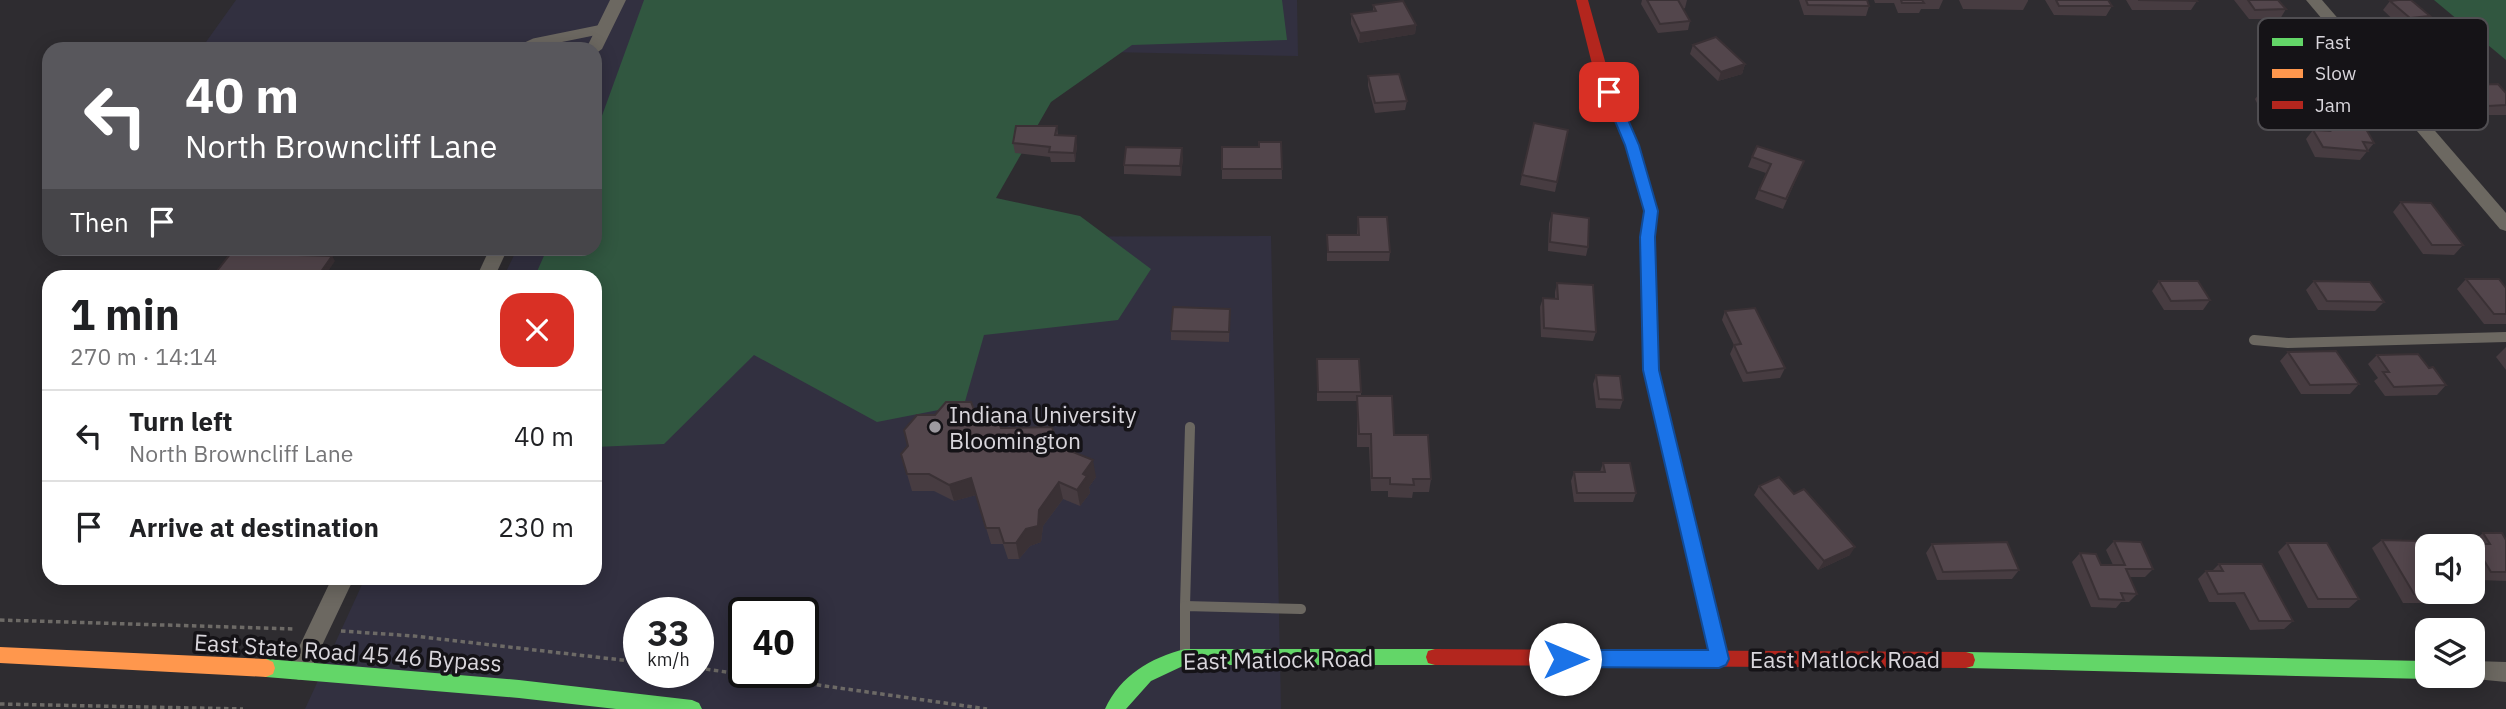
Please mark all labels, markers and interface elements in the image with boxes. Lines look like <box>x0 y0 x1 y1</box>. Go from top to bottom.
legend <box>2258 18 2488 130</box>
text: Fast <box>2315 30 2351 54</box>
text: Slow <box>2315 61 2356 85</box>
pin <box>1579 62 1639 122</box>
text: 40 m <box>185 63 299 126</box>
icon: left <box>70 70 161 161</box>
icon: arrive <box>1590 73 1628 111</box>
text: Jam <box>2315 93 2351 117</box>
text: North Browncliff Lane <box>185 125 497 167</box>
icon: arrive <box>143 203 181 241</box>
text: Then <box>70 205 129 239</box>
text: 1 min <box>70 287 180 342</box>
button: close <box>500 293 574 367</box>
text: 270 m · 14:14 <box>70 341 217 371</box>
place label: Indiana University Bloomington <box>949 399 1137 455</box>
text: Turn left <box>129 404 232 438</box>
icon: left <box>70 417 108 455</box>
text: 40 m <box>514 419 574 453</box>
marker: Indiana University Bloomington <box>927 419 943 435</box>
text: North Browncliff Lane <box>129 438 353 468</box>
icon: arrive <box>70 508 108 546</box>
text: Arrive at destination <box>129 510 379 544</box>
text: 230 m <box>498 510 574 544</box>
map controls <box>2415 534 2485 688</box>
button: sound <box>2415 534 2485 604</box>
speed limit sign: 40 <box>728 597 819 688</box>
text: 33 <box>647 610 690 656</box>
button: layers <box>2415 618 2485 688</box>
position arrow <box>1528 622 1602 696</box>
street label: East State Road 45 46 Bypass <box>193 626 503 678</box>
street label: East Matlock Road <box>1183 642 1373 676</box>
street label: East Matlock Road <box>1750 644 1940 674</box>
text: km/h <box>647 648 690 671</box>

